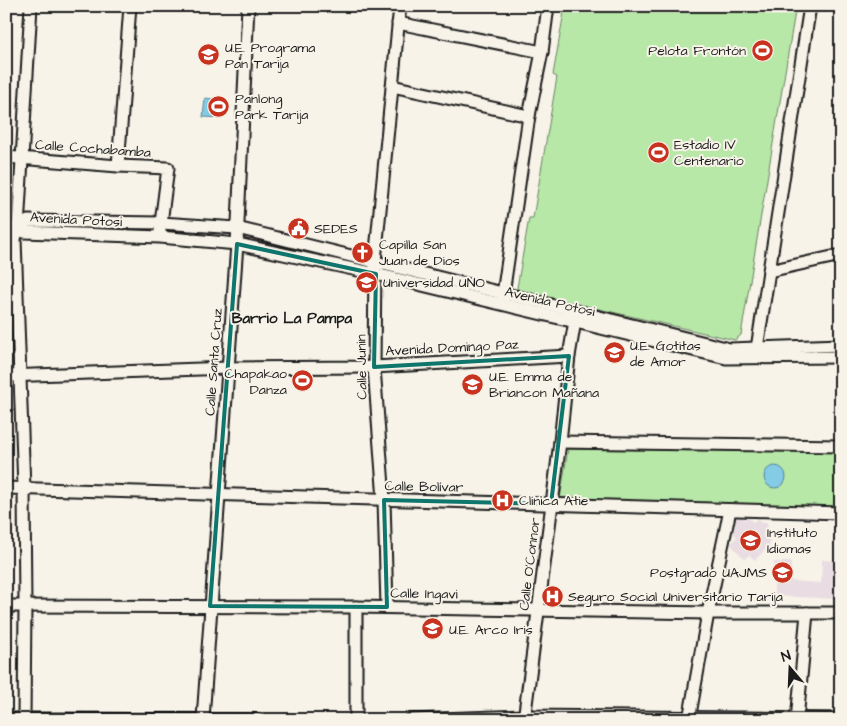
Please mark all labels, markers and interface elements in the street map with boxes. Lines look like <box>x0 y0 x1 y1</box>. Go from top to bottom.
place label: U.E. Programa Pan Tarija <box>225 38 315 74</box>
sports icon: Pelota Frontón <box>750 38 774 62</box>
place label: Pelota Frontón <box>648 41 746 61</box>
school or university icon: U.E. Programa Pan Tarija <box>197 43 221 67</box>
place label: Panlong Park Tarija <box>235 89 308 125</box>
sports icon: Panlong Park Tarija <box>207 94 231 118</box>
street label: Calle Cochabamba <box>34 135 152 163</box>
place label: Estadio IV Centenario <box>674 135 744 171</box>
sports icon: Estadio IV Centenario <box>646 140 670 164</box>
street label: Avenida Potosi <box>29 208 123 232</box>
public building icon: SEDES <box>286 216 310 240</box>
place label: SEDES <box>314 219 358 239</box>
place label: Capilla San Juan de Dios <box>379 235 460 271</box>
church icon: Capilla San Juan de Dios <box>351 240 375 264</box>
school or university icon: Universidad UNO <box>355 270 379 294</box>
place label: Universidad UNO <box>383 273 485 293</box>
street label: Avenida Potosi <box>503 282 597 322</box>
street label: Calle Santa Cruz <box>200 308 228 417</box>
district label: Barrio La Pampa <box>232 308 353 329</box>
street label: Calle Junin <box>351 334 373 400</box>
street label: Avenida Domingo Paz <box>385 335 519 361</box>
place label: U.E. Gotitas de Amor <box>630 336 701 372</box>
school or university icon: U.E. Gotitas de Amor <box>602 341 626 365</box>
place label: Chapakao Danza <box>225 364 287 400</box>
place label: U.E. Emma de Briancon Mañana <box>489 367 599 403</box>
sports icon: Chapakao Danza <box>291 369 315 393</box>
school or university icon: U.E. Emma de Briancon Mañana <box>461 372 485 396</box>
street label: Calle Bolívar <box>384 476 464 498</box>
hospital icon: Clínica Atie <box>491 488 515 512</box>
place label: Clínica Atie <box>519 491 589 511</box>
street label: Calle O'Connor <box>514 516 546 612</box>
place label: Instituto Idiomas <box>767 523 817 559</box>
school or university icon: Instituto Idiomas <box>739 528 763 552</box>
school or university icon: Postgrado UAJMS <box>771 560 795 584</box>
place label: Postgrado UAJMS <box>650 563 767 583</box>
street label: Calle Ingavi <box>390 583 458 605</box>
hospital icon: Seguro Social Universitario Tarija <box>540 584 564 608</box>
place label: Seguro Social Universitario Tarija <box>568 587 783 607</box>
school or university icon: U.E. Arco Iris <box>421 617 445 641</box>
place label: U.E. Arco Iris <box>449 620 533 640</box>
north arrow <box>764 644 814 694</box>
text: N <box>779 646 794 668</box>

